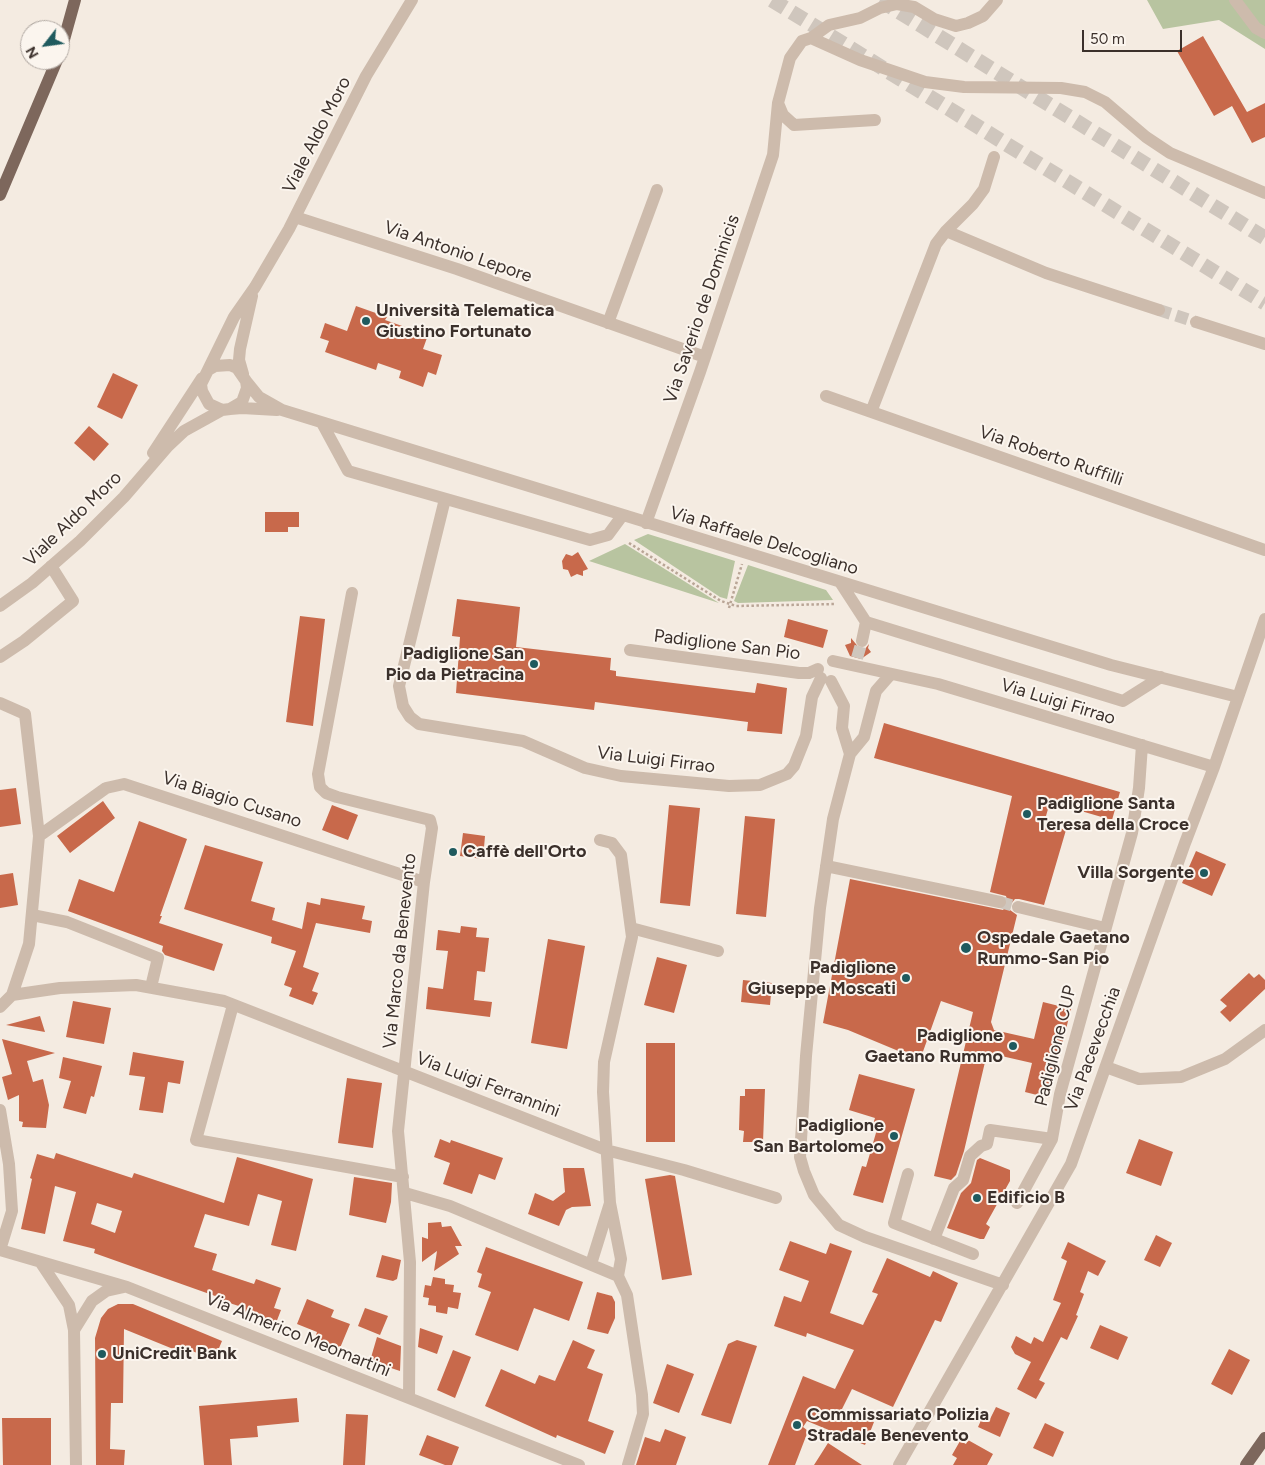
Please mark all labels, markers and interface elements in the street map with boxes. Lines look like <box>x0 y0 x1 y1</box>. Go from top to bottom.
north arrow <box>20 20 70 70</box>
scale bar <box>1085 20 1185 52</box>
text: 50 m <box>1090 30 1125 48</box>
text: N <box>22 43 43 61</box>
street label: Viale Aldo Moro <box>278 73 356 197</box>
street label: Via Saverio de Dominicis <box>660 212 744 406</box>
street label: Via Antonio Lepore <box>381 217 535 287</box>
place label: Università Telematica Giustino Fortunato <box>376 300 554 342</box>
marker: Università Telematica Giustino Fortunato <box>360 315 372 327</box>
street label: Via Roberto Ruffilli <box>976 421 1126 491</box>
street label: Viale Aldo Moro <box>20 467 126 571</box>
street label: Via Raffaele Delcogliano <box>667 502 861 580</box>
street label: Padiglione San Pio <box>653 625 801 665</box>
place label: Padiglione San Pio da Pietracina <box>386 643 524 686</box>
marker: Padiglione San Pio da Pietracina <box>528 658 540 670</box>
street label: Via Luigi Firrao <box>998 674 1118 730</box>
street label: Via Luigi Firrao <box>596 742 716 778</box>
street label: Via Biagio Cusano <box>160 767 304 833</box>
place label: Padiglione Santa Teresa della Croce <box>1037 793 1189 836</box>
marker: Padiglione Santa Teresa della Croce <box>1021 808 1033 820</box>
place label: Caffè dell'Orto <box>463 841 586 863</box>
marker: Caffè dell'Orto <box>447 846 459 858</box>
street label: Via Marco da Benevento <box>379 852 421 1050</box>
place label: Villa Sorgente <box>1077 862 1194 884</box>
marker: Villa Sorgente <box>1198 867 1210 879</box>
place label: Ospedale Gaetano Rummo-San Pio <box>977 927 1130 970</box>
marker: Ospedale Gaetano Rummo-San Pio <box>959 941 973 955</box>
place label: Padiglione Giuseppe Moscati <box>748 957 896 1000</box>
marker: Padiglione Giuseppe Moscati <box>900 972 912 984</box>
street label: Padiglione CUP <box>1031 983 1081 1109</box>
street label: Via Pacevecchia <box>1060 984 1126 1114</box>
place label: Padiglione Gaetano Rummo <box>865 1025 1003 1068</box>
marker: Padiglione Gaetano Rummo <box>1007 1040 1019 1052</box>
street label: Via Luigi Ferrannini <box>413 1048 563 1122</box>
place label: Padiglione San Bartolomeo <box>753 1115 884 1158</box>
marker: Padiglione San Bartolomeo <box>888 1130 900 1142</box>
place label: Edificio B <box>987 1187 1065 1209</box>
marker: Edificio B <box>971 1192 983 1204</box>
street label: Via Almerico Meomartini <box>202 1288 394 1382</box>
place label: UniCredit Bank <box>112 1343 237 1365</box>
marker: UniCredit Bank <box>96 1348 108 1360</box>
place label: Commissariato Polizia Stradale Benevento <box>807 1404 989 1446</box>
marker: Commissariato Polizia Stradale Benevento <box>791 1419 803 1431</box>

